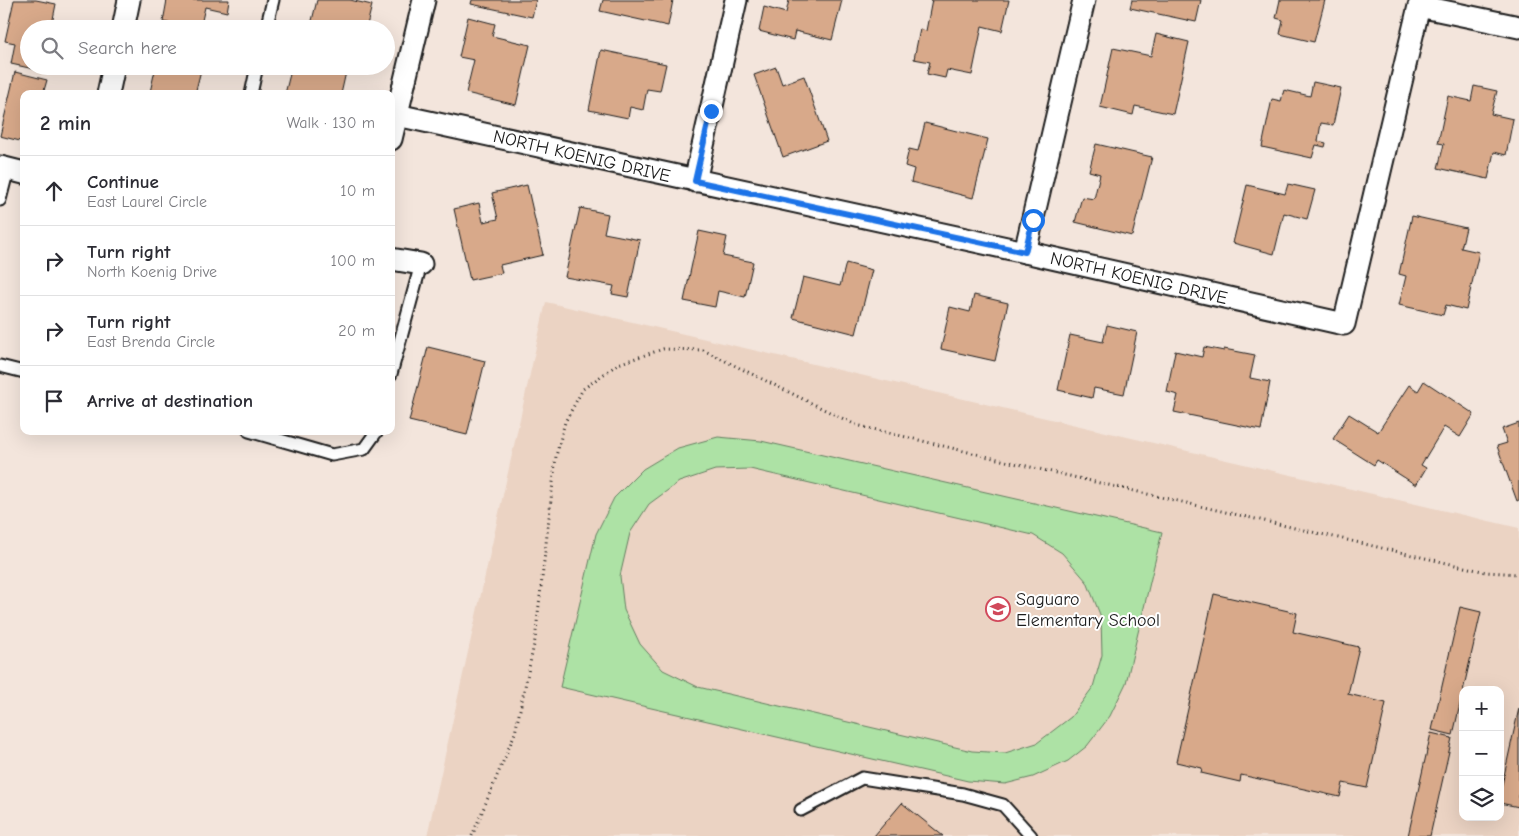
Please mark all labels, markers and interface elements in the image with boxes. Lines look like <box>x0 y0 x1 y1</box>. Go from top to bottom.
search box <box>20 20 395 75</box>
icon: search <box>38 34 66 62</box>
text: Search here <box>78 37 177 59</box>
route end <box>700 100 723 123</box>
text: 2 min <box>40 111 91 135</box>
text: Walk · 130 m <box>286 114 375 132</box>
street label: NORTH KOENIG DRIVE <box>491 126 673 187</box>
text: Continue <box>87 171 159 193</box>
icon: ahead <box>40 177 68 205</box>
text: 10 m <box>340 182 375 200</box>
text: East Laurel Circle <box>87 193 207 211</box>
route start <box>1022 209 1045 232</box>
text: Turn right <box>87 241 171 263</box>
icon: right <box>40 247 68 275</box>
street label: NORTH KOENIG DRIVE <box>1048 248 1230 309</box>
text: 100 m <box>331 252 375 270</box>
text: North Koenig Drive <box>87 263 217 281</box>
text: Turn right <box>87 311 171 333</box>
icon: right <box>40 317 68 345</box>
text: 20 m <box>338 322 375 340</box>
text: East Brenda Circle <box>87 333 215 351</box>
icon: arrive <box>40 387 68 415</box>
text: Arrive at destination <box>87 390 253 412</box>
place label: Saguaro Elementary School <box>1016 589 1160 631</box>
school or university icon: Saguaro Elementary School <box>985 596 1011 622</box>
map controls <box>1459 686 1504 821</box>
button: + <box>1459 686 1504 731</box>
button: − <box>1459 731 1504 776</box>
button: layers <box>1459 776 1504 821</box>

